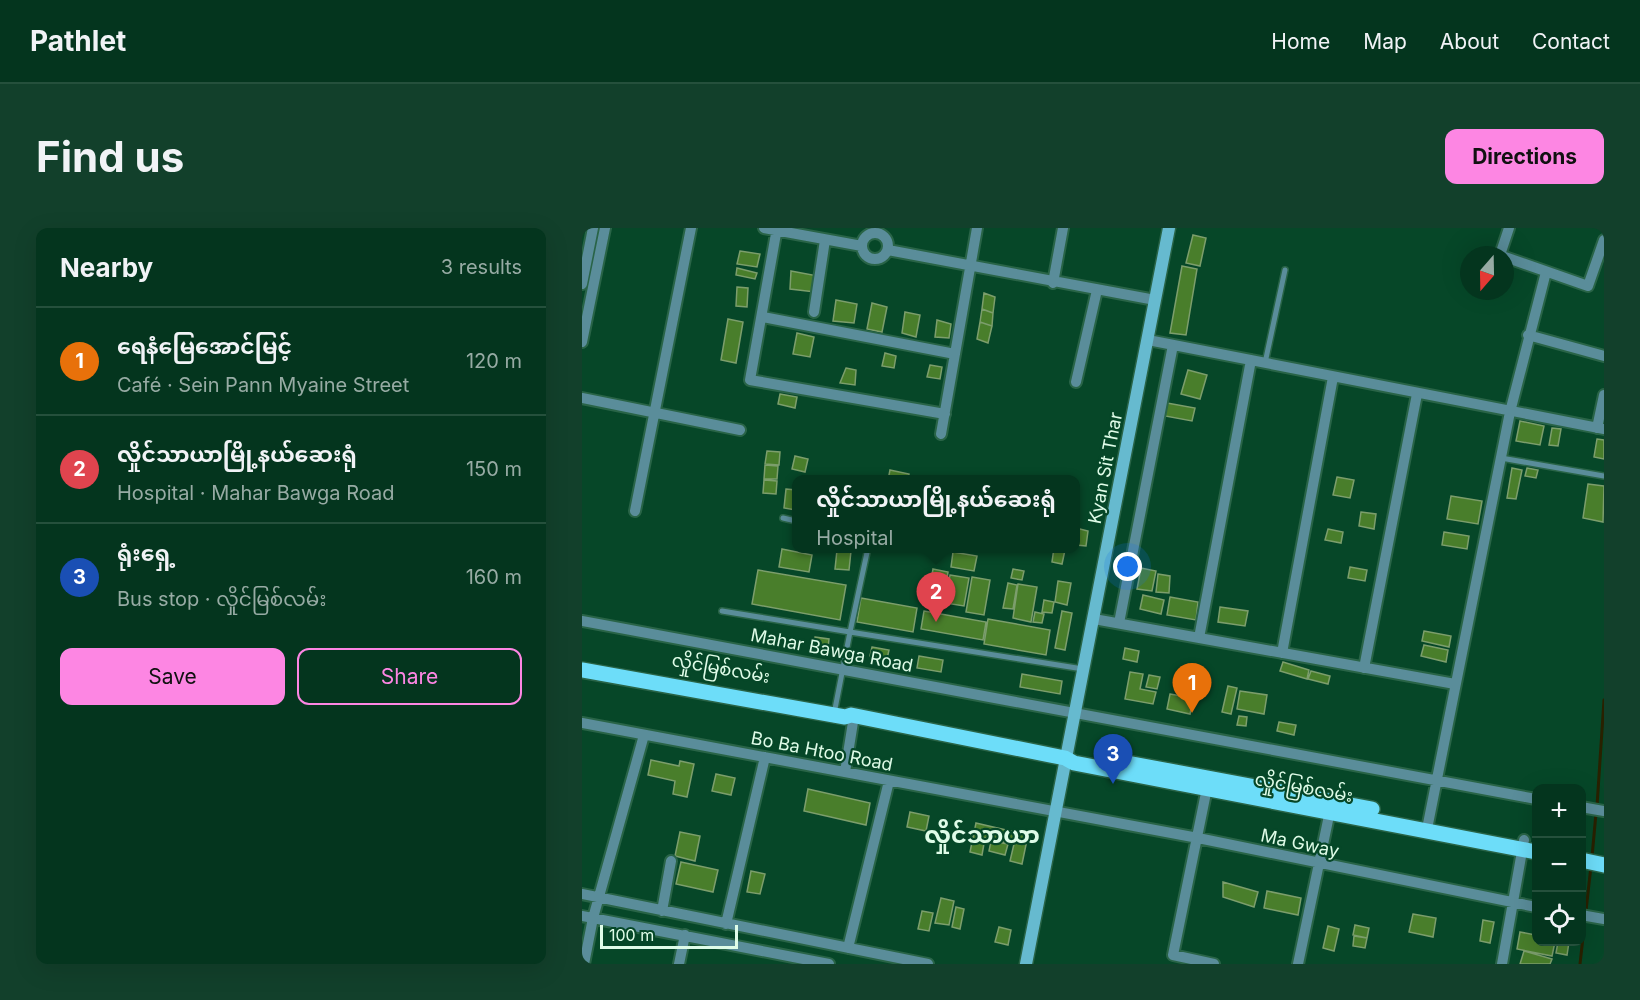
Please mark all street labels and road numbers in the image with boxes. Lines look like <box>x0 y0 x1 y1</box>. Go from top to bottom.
street label: Kyan Sit Thar <box>1084 410 1126 526</box>
street label: Mahar Bawga Road <box>749 624 915 676</box>
street label: လှိုင်မြစ်လမ်း <box>670 646 772 692</box>
street label: Bo Ba Htoo Road <box>749 727 895 775</box>
street label: လှိုင်မြစ်လမ်း <box>1253 765 1355 811</box>
street label: Ma Gway <box>1259 824 1341 862</box>

